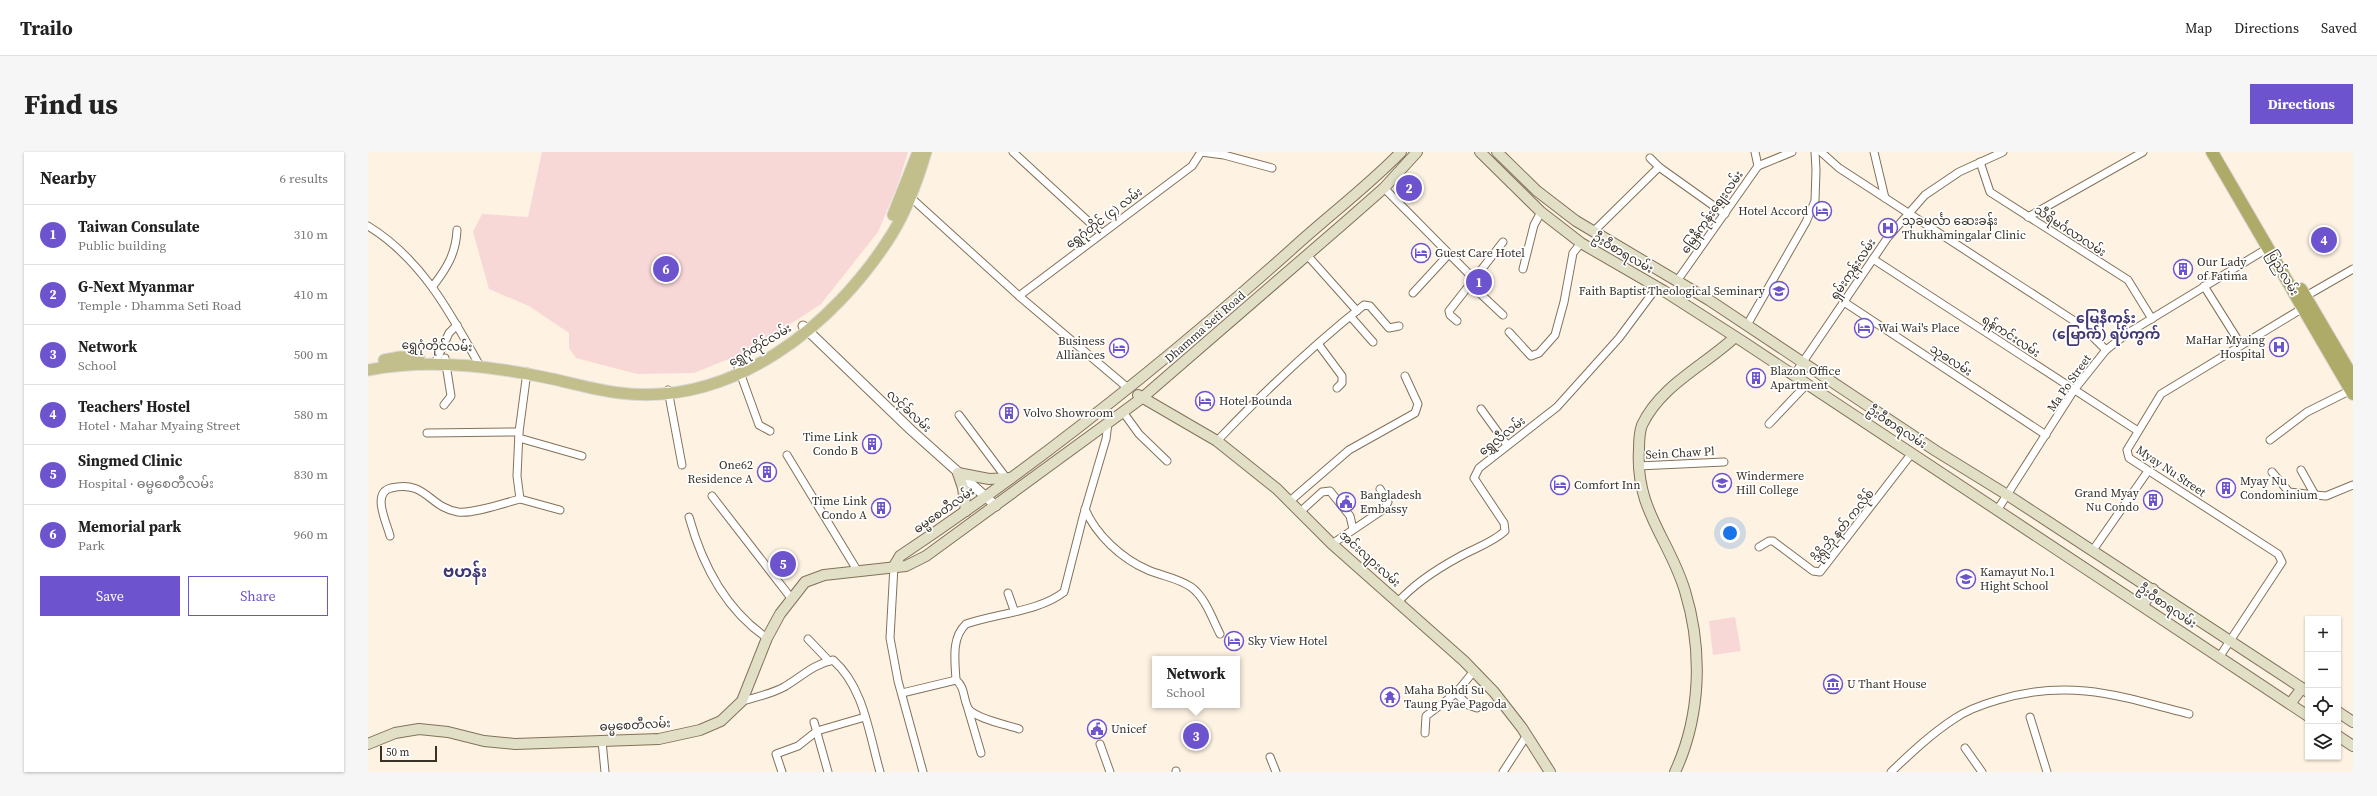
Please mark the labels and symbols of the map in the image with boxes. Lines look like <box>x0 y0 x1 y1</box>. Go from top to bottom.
street label: မြေနီကုန်းစျေးလမ်း <box>1676 167 1748 258</box>
pin: 2 <box>1396 173 1422 203</box>
street label: ရွှေဂုံတိုင် (၄) လမ်း <box>1062 183 1147 254</box>
hotel icon: Hotel Accord <box>1811 200 1833 222</box>
street label: သီရိမင်္ဂလာလမ်း <box>2030 201 2110 262</box>
place label: Hotel Accord <box>1738 203 1808 219</box>
place label: သုခမင်္လာ ဆေးခန်း Thukhamingalar Clinic <box>1902 212 2026 243</box>
hospital icon: သုခမင်္လာ ဆေးခန်း Thukhamingalar Clinic <box>1877 217 1899 239</box>
pin: 4 <box>2311 225 2337 255</box>
street label: ဦးဝီစာရလမ်း <box>1589 228 1657 279</box>
street label: ရှမ်းကုန်းလမ်း <box>1826 235 1881 304</box>
hotel icon: Guest Care Hotel <box>1410 242 1432 264</box>
place label: Guest Care Hotel <box>1435 245 1525 261</box>
street label: ပြည်လမ်း <box>2262 247 2303 300</box>
pin: 6 <box>653 254 679 284</box>
place label: Our Lady of Fatima <box>2197 254 2248 284</box>
building icon: Our Lady of Fatima <box>2172 258 2194 280</box>
pin: 1 <box>1466 267 1492 297</box>
school or university icon: Faith Baptist Theological Seminary <box>1768 280 1790 302</box>
place label: Faith Baptist Theological Seminary <box>1579 283 1766 299</box>
street label: Dhamma Seti Road <box>1161 287 1249 366</box>
district label: မြေနီကုန်း (မြောက်) ရပ်ကွက် <box>2052 308 2160 346</box>
street label: ရန်ကင်းလမ်း <box>1978 310 2044 362</box>
hotel icon: Wai Wai's Place <box>1853 317 1875 339</box>
street label: ရွှေဂုံတိုင်လမ်း <box>725 319 795 372</box>
place label: Wai Wai's Place <box>1878 320 1960 336</box>
place label: MaHar Myaing Hospital <box>2186 332 2265 362</box>
place label: Business Alliances <box>1056 333 1105 363</box>
street label: ရွှေဂုံတိုင်လမ်း <box>401 336 473 357</box>
hospital icon: MaHar Myaing Hospital <box>2268 336 2290 358</box>
hotel icon: Business Alliances <box>1108 337 1130 359</box>
street label: သုခလမ်း <box>1926 340 1976 381</box>
street label: Ma Po Street <box>2043 351 2095 415</box>
place label: Blazon Office Apartment <box>1770 363 1841 393</box>
building icon: Blazon Office Apartment <box>1745 367 1767 389</box>
street label: လင့်ခ်လမ်း <box>883 386 935 436</box>
hotel icon: Hotel Bounda <box>1194 390 1216 412</box>
place label: Hotel Bounda <box>1219 393 1293 409</box>
street label: ဦးဝီစာရလမ်း <box>1863 401 1930 454</box>
building icon: Volvo Showroom <box>998 402 1020 424</box>
place label: Volvo Showroom <box>1023 405 1113 421</box>
street label: ရွှေလီလမ်း <box>1475 412 1530 461</box>
place label: Time Link Condo B <box>803 429 858 459</box>
building icon: Time Link Condo B <box>861 433 883 455</box>
street label: Myay Nu Street <box>2133 442 2209 500</box>
street label: Sein Chaw Pl <box>1645 443 1715 463</box>
place label: One62 Residence A <box>687 457 753 487</box>
building icon: One62 Residence A <box>756 461 778 483</box>
place label: Windermere Hill College <box>1736 468 1804 498</box>
school or university icon: Windermere Hill College <box>1711 472 1733 494</box>
place label: Myay Nu Condominium <box>2240 473 2318 503</box>
hotel icon: Comfort Inn <box>1549 474 1571 496</box>
place label: Comfort Inn <box>1574 477 1641 493</box>
building icon: Myay Nu Condominium <box>2215 477 2237 499</box>
street label: ဓမ္မစေတီလမ်း <box>910 482 979 539</box>
street label: ဒိုရိုဘို နတ် ကလိုစ် <box>1808 485 1879 567</box>
place label: Grand Myay Nu Condo <box>2074 485 2140 515</box>
place label: Bangladesh Embassy <box>1360 487 1422 517</box>
building icon: Grand Myay Nu Condo <box>2142 489 2164 511</box>
public building icon: Bangladesh Embassy <box>1335 491 1357 513</box>
place label: Time Link Condo A <box>812 493 867 523</box>
building icon: Time Link Condo A <box>870 497 892 519</box>
your location <box>1720 523 1740 543</box>
street label: အင်းလျားလမ်း <box>1335 527 1405 592</box>
pin: 5 <box>770 549 796 579</box>
district label: ဗဟန်း <box>443 560 487 585</box>
place label: Kamayut No.1 Hight School <box>1980 564 2055 594</box>
school or university icon: Kamayut No.1 Hight School <box>1955 568 1977 590</box>
street label: ဦးဝီစာရလမ်း <box>2133 580 2200 633</box>
hotel icon: Sky View Hotel <box>1223 630 1245 652</box>
place label: Sky View Hotel <box>1248 633 1328 649</box>
museum icon: U Thant House <box>1822 673 1844 695</box>
place label: U Thant House <box>1847 676 1927 692</box>
place label: Maha Bohdi Su Taung Pyae Pagoda <box>1404 682 1508 712</box>
temple icon: Maha Bohdi Su Taung Pyae Pagoda <box>1379 686 1401 708</box>
street label: ဓမ္မစေတီလမ်း <box>599 714 671 737</box>
public building icon: Unicef <box>1086 718 1108 740</box>
place label: Unicef <box>1111 721 1148 737</box>
pin: 3 <box>1183 721 1209 751</box>
scale bar <box>380 744 437 763</box>

